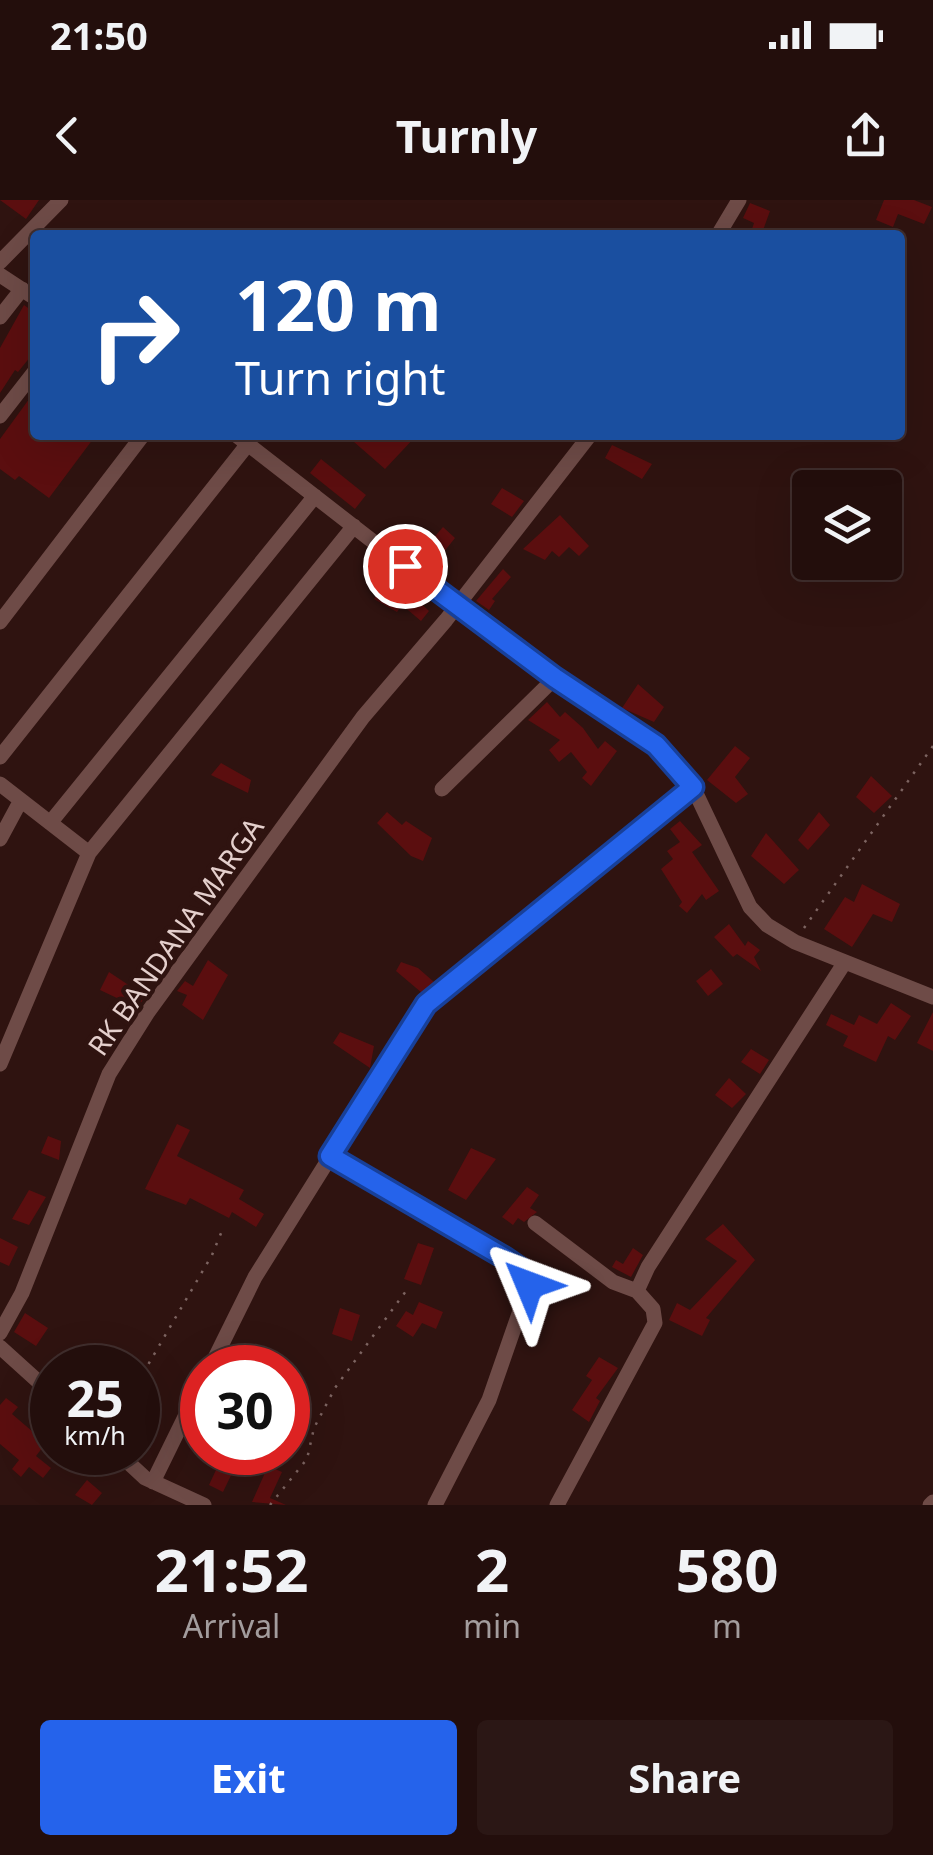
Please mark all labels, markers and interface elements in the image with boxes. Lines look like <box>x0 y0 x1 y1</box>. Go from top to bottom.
text: 21:50 <box>50 9 148 61</box>
text: Turnly <box>396 105 537 166</box>
icon: back <box>40 108 95 163</box>
icon: share <box>838 108 893 163</box>
text: 120 m <box>235 256 442 352</box>
icon: right <box>70 270 200 400</box>
text: Turn right <box>235 347 446 408</box>
map controls <box>792 470 902 580</box>
button: layers <box>792 470 902 580</box>
pin <box>363 524 448 609</box>
icon: arrive <box>378 539 433 594</box>
street label: RK BANDANA MARGA <box>78 809 272 1063</box>
position arrow <box>477 1233 581 1337</box>
speed limit sign: 30 <box>180 1345 310 1475</box>
text: 25 <box>66 1364 124 1432</box>
text: km/h <box>64 1418 126 1452</box>
text: 21:52 <box>154 1528 309 1610</box>
text: 2 <box>475 1528 509 1610</box>
text: 580 <box>676 1528 779 1610</box>
text: Arrival <box>183 1604 280 1647</box>
text: min <box>463 1604 521 1647</box>
text: m <box>712 1604 742 1647</box>
button: Exit <box>40 1720 457 1835</box>
button: Share <box>477 1720 893 1835</box>

